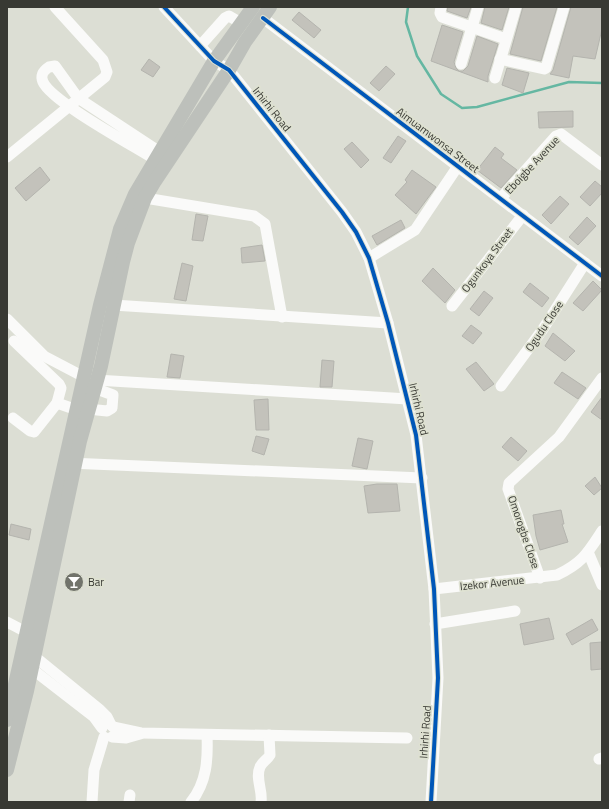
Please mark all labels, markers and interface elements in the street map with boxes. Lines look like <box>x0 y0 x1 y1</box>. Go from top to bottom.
street label: Irhirhi Road <box>249 83 295 135</box>
street label: Aimuamwonsa Street <box>393 103 483 177</box>
street label: Eboigbe Avenue <box>501 132 563 197</box>
street label: Ogunkoya Street <box>457 224 517 296</box>
street label: Ogudu Close <box>521 297 567 354</box>
street label: Irhirhi Road <box>405 381 433 437</box>
street label: Omorogbe Close <box>504 493 544 571</box>
bar icon: Bar <box>63 571 85 593</box>
street label: Izekor Avenue <box>459 572 525 594</box>
place label: Bar <box>88 574 104 590</box>
street label: Irhirhi Road <box>415 705 435 759</box>

